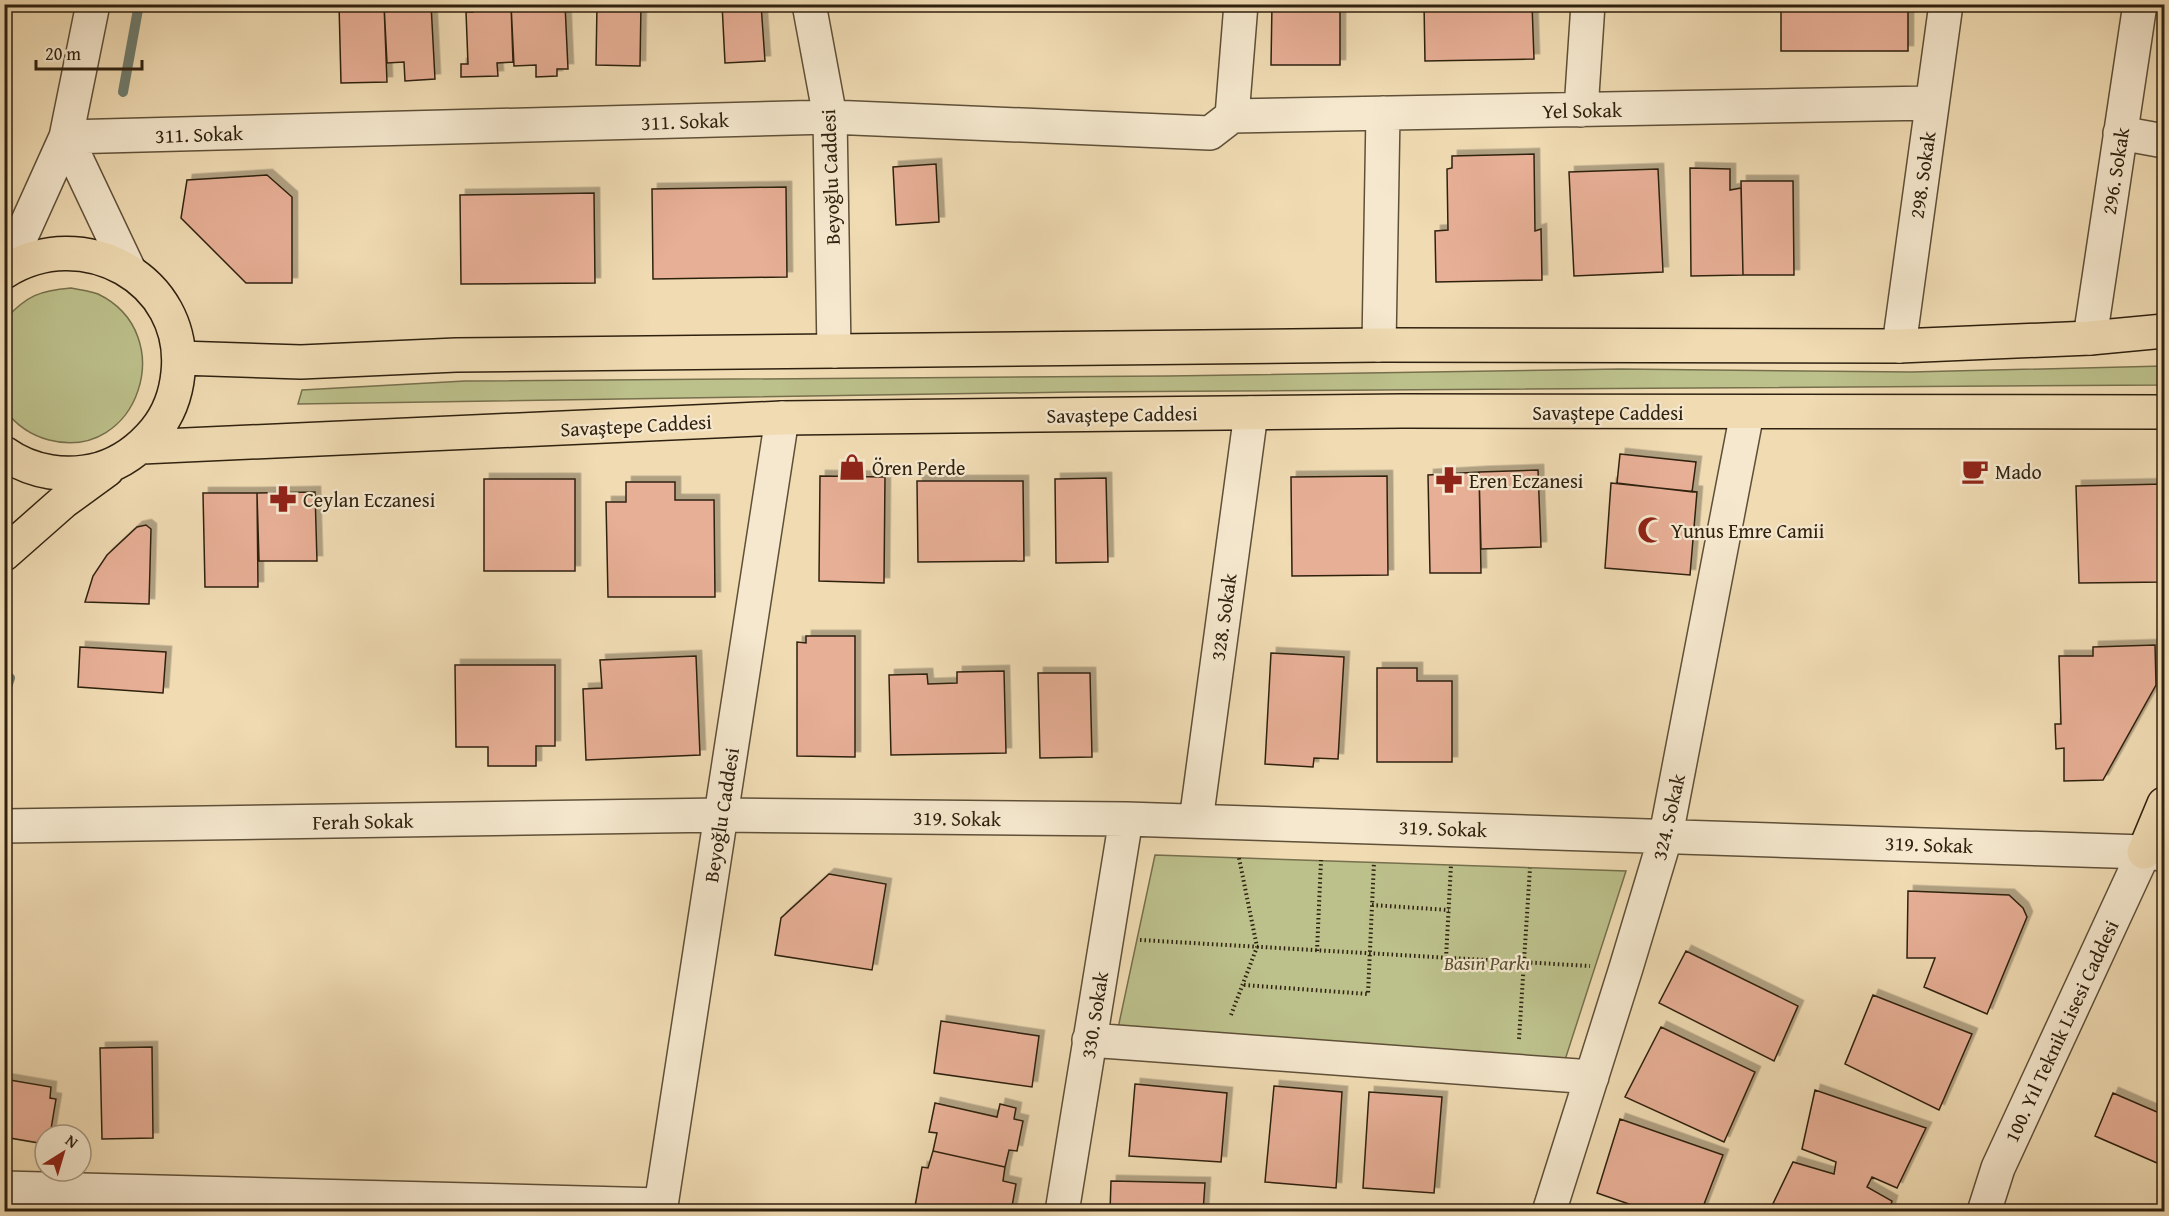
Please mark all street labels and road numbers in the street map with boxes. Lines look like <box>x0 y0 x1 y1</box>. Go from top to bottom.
street label: Yel Sokak <box>1542 95 1623 125</box>
street label: 311. Sokak <box>641 105 730 137</box>
street label: Beyoğlu Caddesi <box>813 108 847 245</box>
street label: 311. Sokak <box>155 118 244 150</box>
street label: 296. Sokak <box>2094 125 2136 217</box>
street label: 298. Sokak <box>1902 129 1943 221</box>
street label: Savaştepe Caddesi <box>1046 398 1198 430</box>
street label: Savaştepe Caddesi <box>1532 398 1684 427</box>
street label: Savaştepe Caddesi <box>560 407 713 443</box>
street label: 328. Sokak <box>1203 571 1244 663</box>
street label: Beyoğlu Caddesi <box>696 745 746 884</box>
street label: 324. Sokak <box>1644 770 1692 863</box>
street label: 319. Sokak <box>913 803 1002 833</box>
street label: Ferah Sokak <box>312 806 415 836</box>
street label: 319. Sokak <box>1399 812 1488 844</box>
street label: 319. Sokak <box>1885 828 1974 860</box>
street label: 100. Yıl Teknik Lisesi Caddesi <box>1997 915 2126 1147</box>
street label: 330. Sokak <box>1073 969 1115 1061</box>

